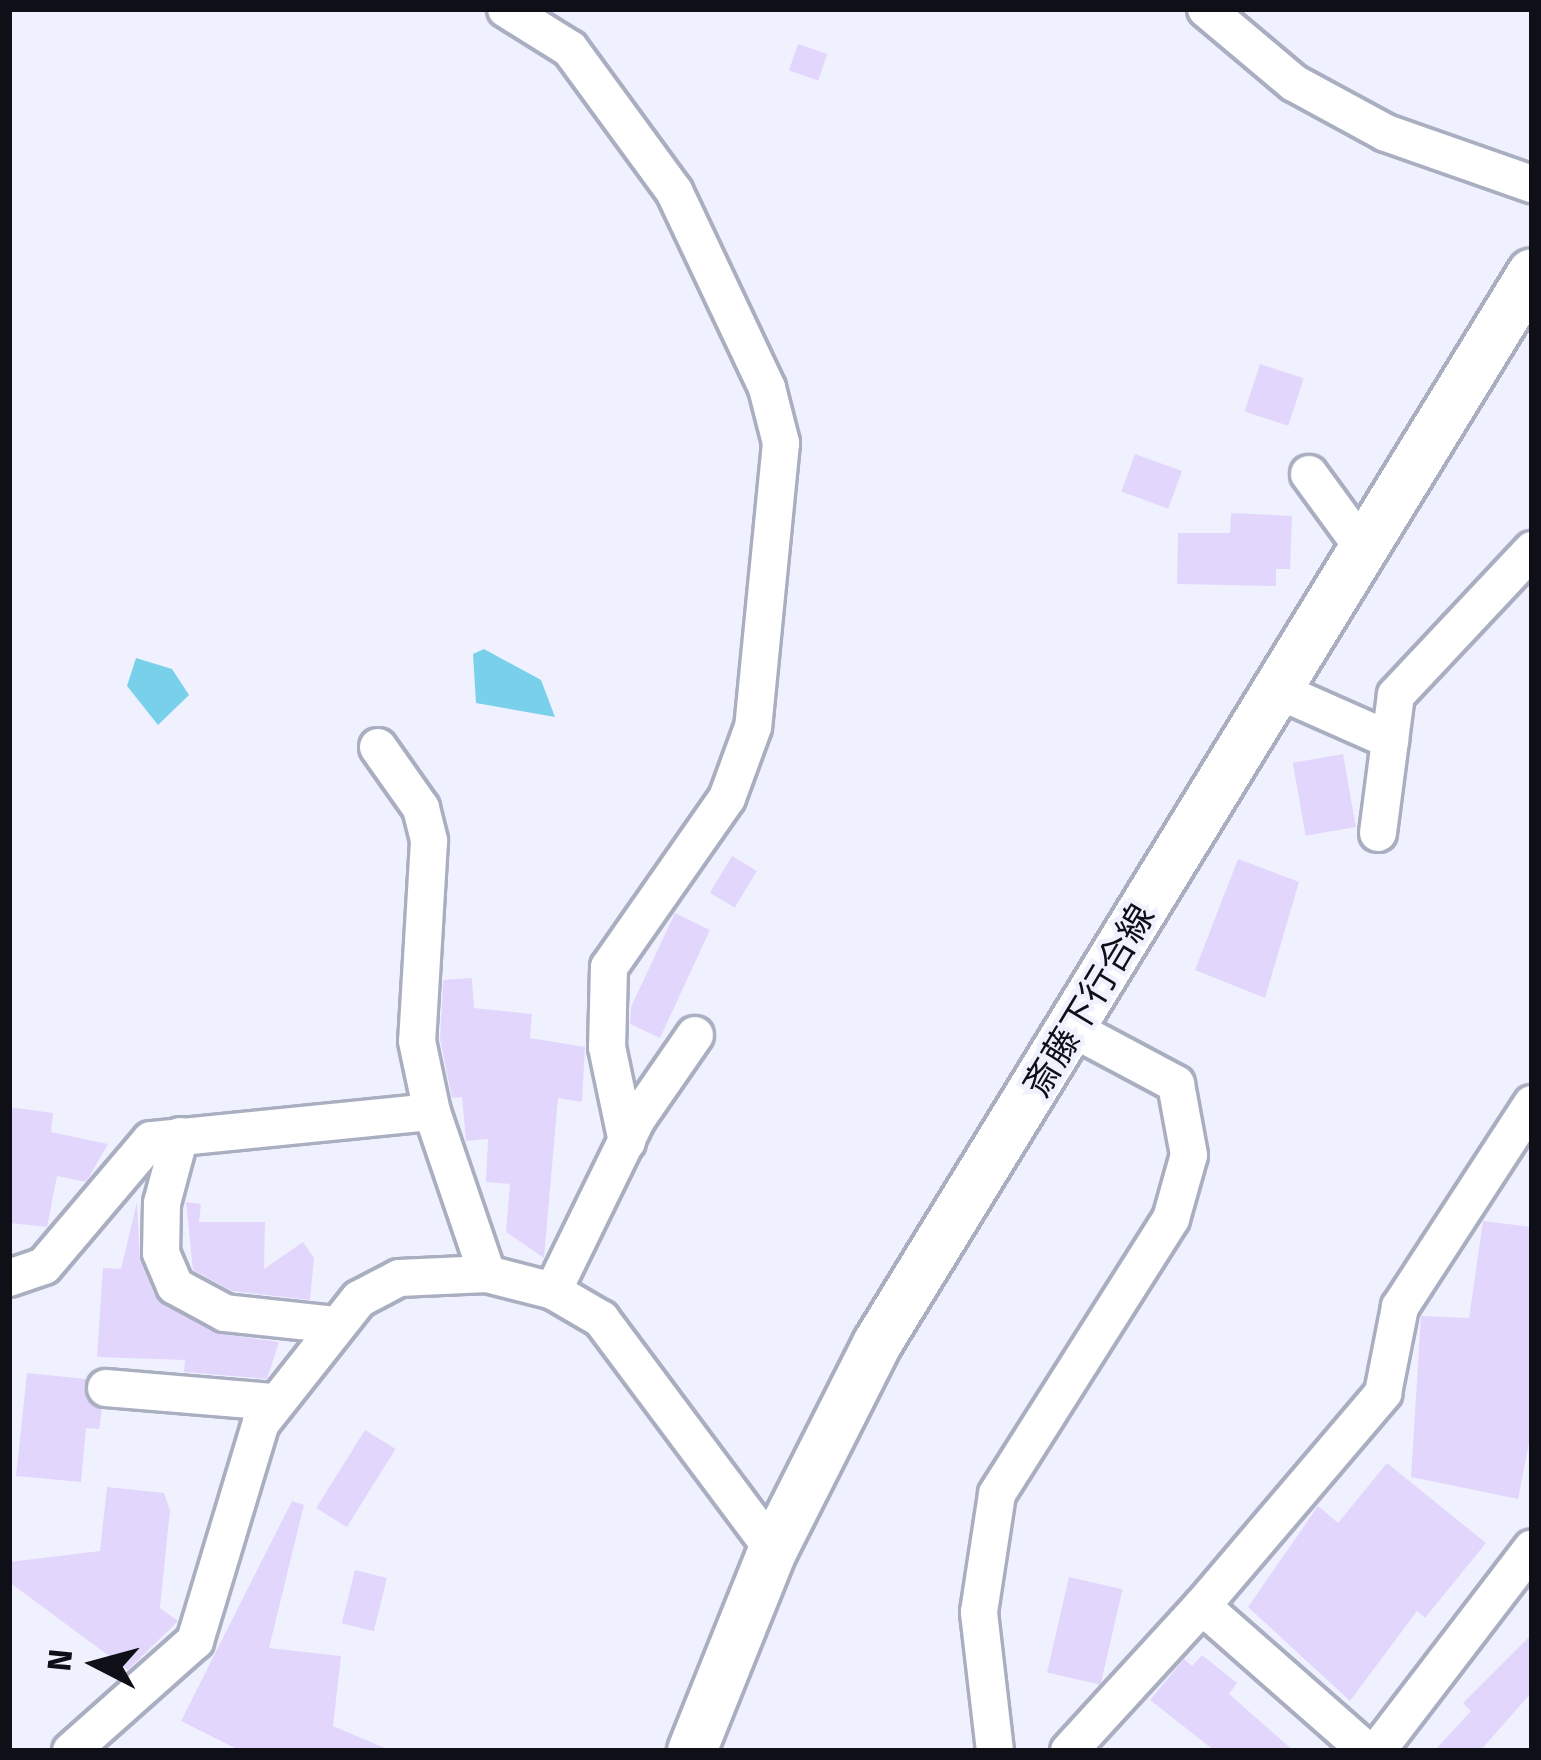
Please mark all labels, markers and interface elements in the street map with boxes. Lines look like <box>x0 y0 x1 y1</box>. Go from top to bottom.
street label: 斎藤下行合線 <box>1016 897 1164 1105</box>
north arrow <box>36 1604 156 1724</box>
text: N <box>39 1647 81 1673</box>

